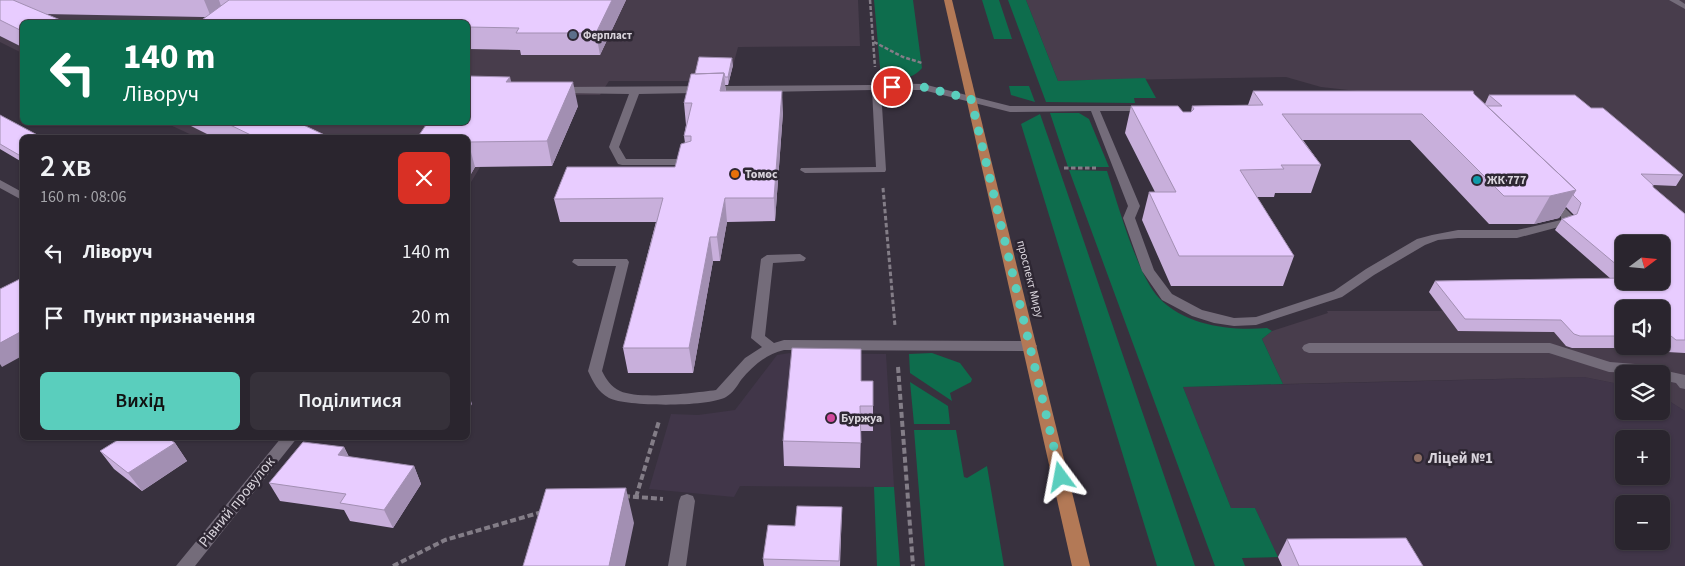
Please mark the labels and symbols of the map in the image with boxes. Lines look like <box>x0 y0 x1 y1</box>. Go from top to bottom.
place label: Ферпласт <box>583 28 633 43</box>
marker: Ферпласт <box>567 29 579 41</box>
pin <box>871 66 913 108</box>
place label: Томос <box>745 166 778 183</box>
marker: Томос <box>729 168 741 180</box>
place label: ЖК 777 <box>1487 172 1526 189</box>
marker: ЖК 777 <box>1471 174 1483 186</box>
north arrow <box>1615 235 1670 290</box>
street label: проспект Миру <box>1012 238 1048 320</box>
place label: Буржуа <box>841 410 882 427</box>
marker: Буржуа <box>825 412 837 424</box>
place label: Ліцей №1 <box>1427 448 1493 469</box>
position arrow <box>1034 450 1086 502</box>
street label: Рівний провулок <box>194 452 280 552</box>
marker: Ліцей №1 <box>1412 452 1424 464</box>

